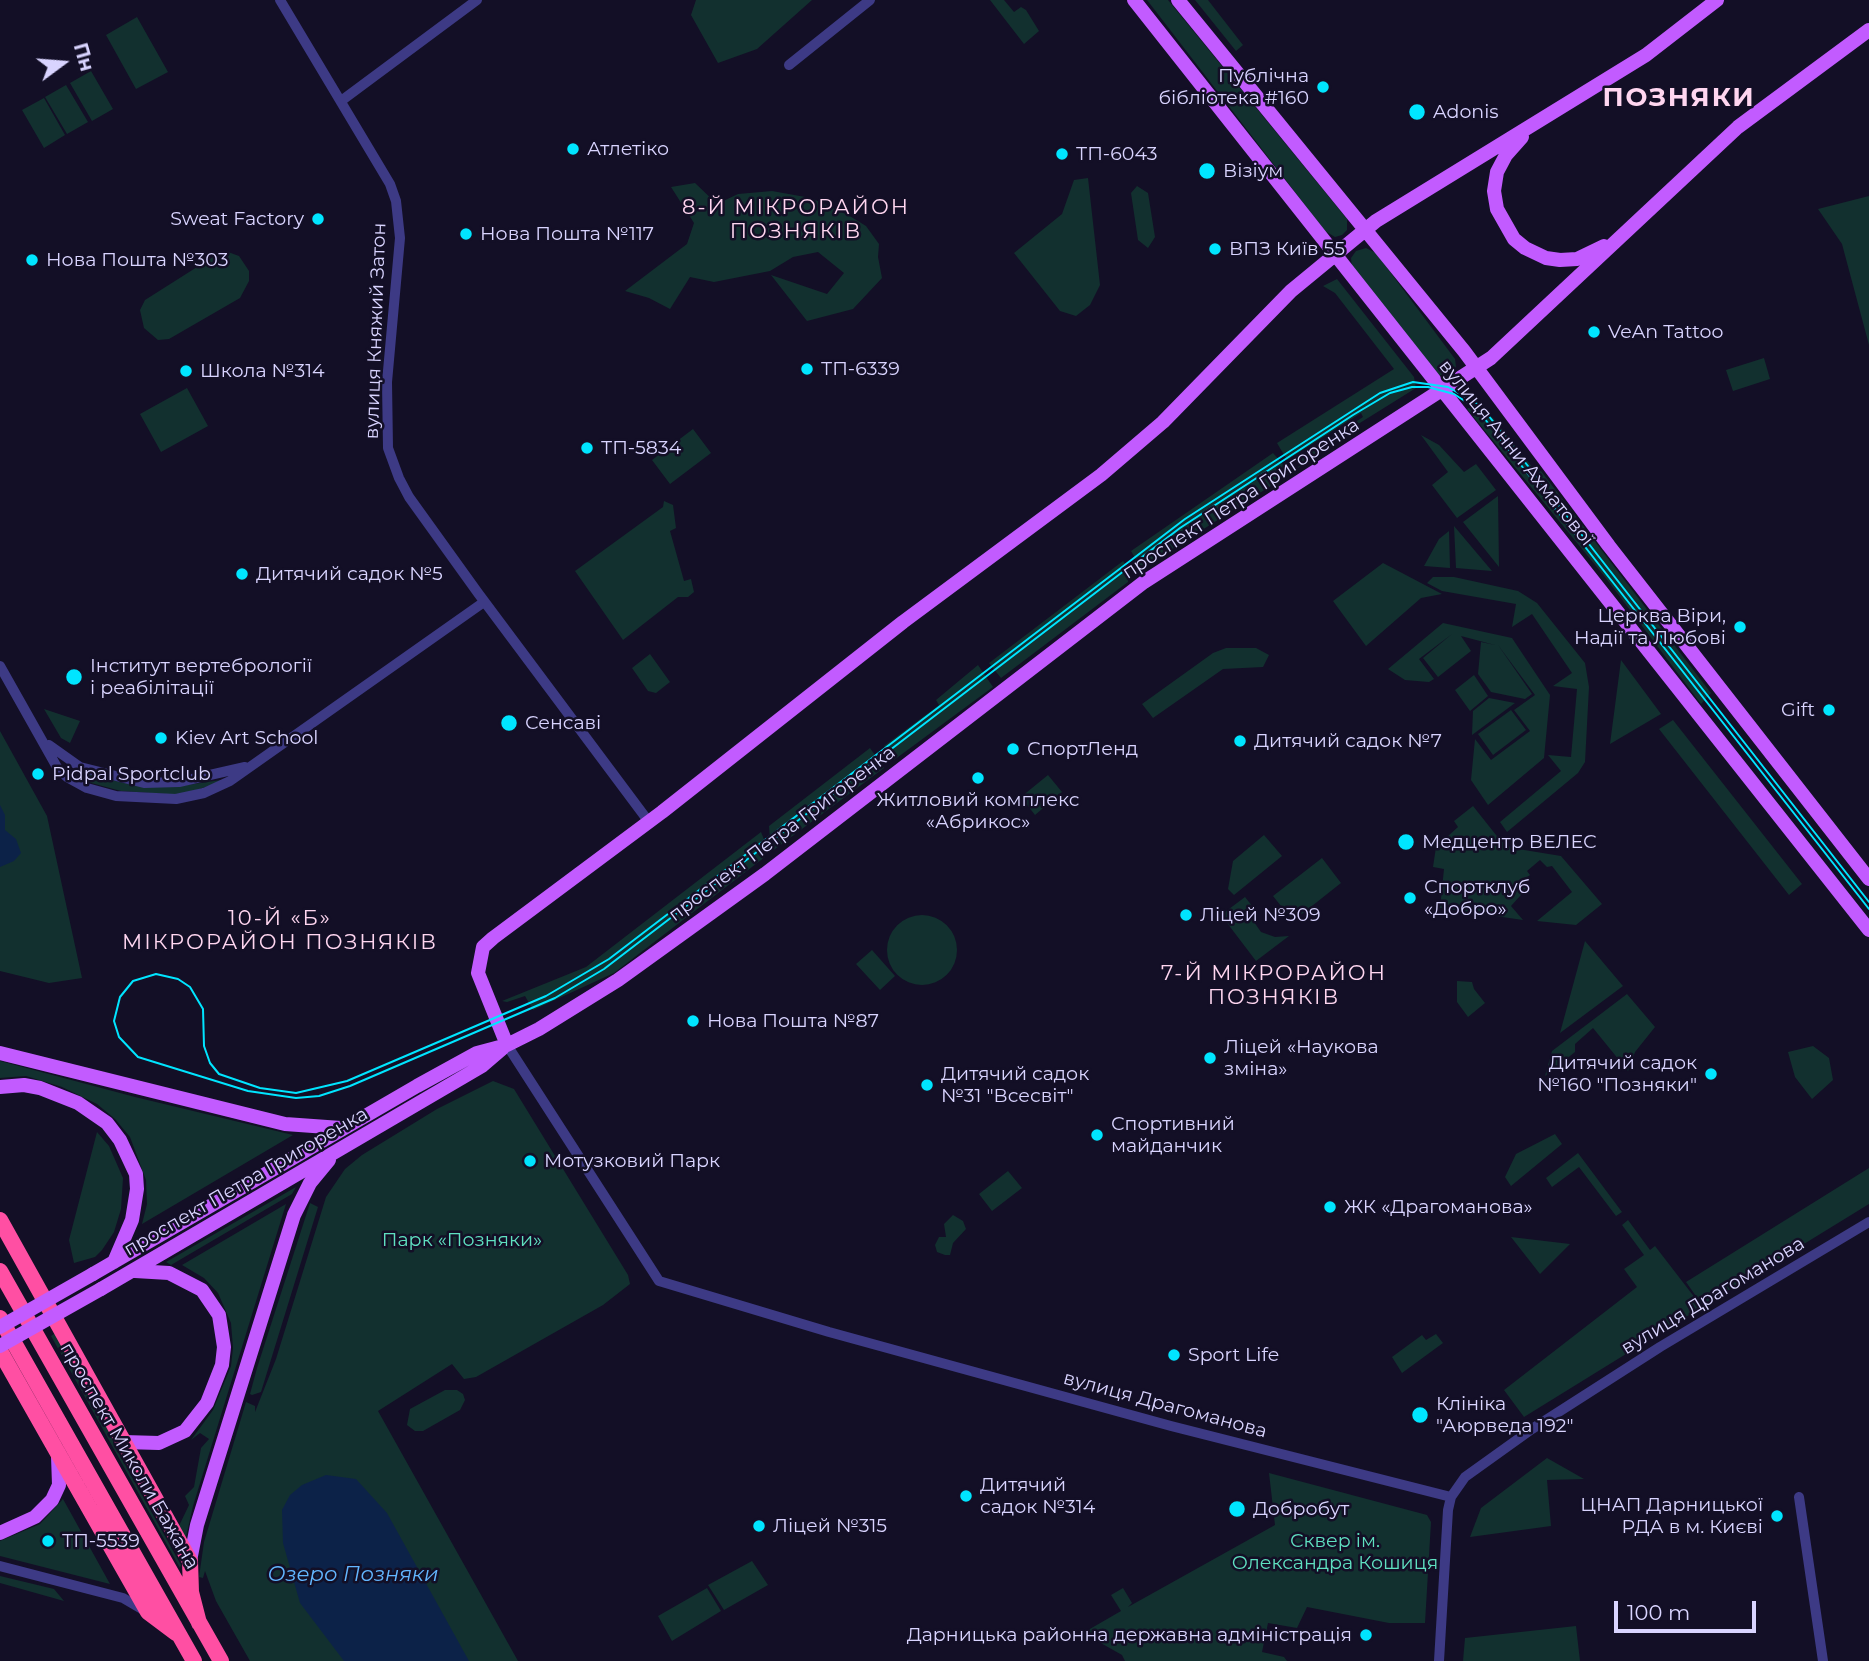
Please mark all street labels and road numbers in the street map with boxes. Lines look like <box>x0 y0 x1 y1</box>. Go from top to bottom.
street label: вулиця Княжий Затон <box>361 222 391 440</box>
street label: вулиця Анни Ахматової <box>1434 355 1598 551</box>
street label: проспект Петра Григоренка <box>1118 414 1364 584</box>
street label: проспект Петра Григоренка <box>664 741 900 927</box>
street label: проспект Петра Григоренка <box>120 1103 372 1261</box>
street label: вулиця Драгоманова <box>1617 1232 1809 1360</box>
street label: проспект Миколи Бажана <box>55 1339 203 1573</box>
street label: вулиця Драгоманова <box>1061 1367 1269 1443</box>

